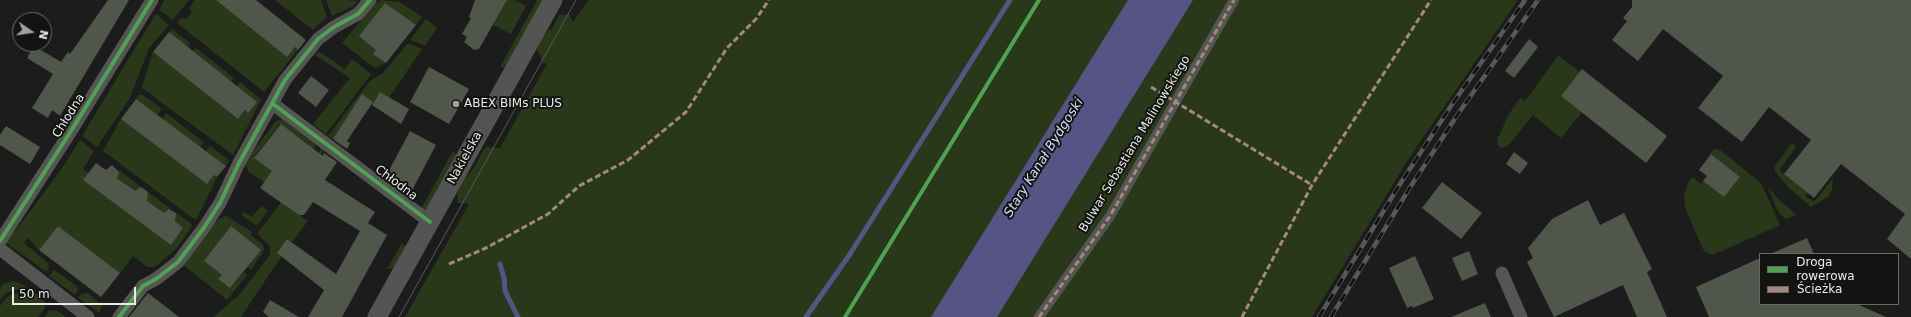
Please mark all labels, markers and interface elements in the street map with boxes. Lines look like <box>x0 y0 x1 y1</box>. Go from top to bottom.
north arrow <box>12 12 52 52</box>
text: N <box>36 29 51 41</box>
street label: Bulwar Sebastiana Malinowskiego <box>1076 53 1194 235</box>
street label: Chłodna <box>50 91 88 141</box>
water label: Stary Kanał Bydgoski <box>1001 96 1087 220</box>
place label: ABEX BIMs PLUS <box>464 97 562 111</box>
marker: ABEX BIMs PLUS <box>451 99 461 109</box>
street label: Nakielska <box>445 129 485 187</box>
street label: Chłodna <box>372 162 420 204</box>
legend <box>1759 253 1899 305</box>
text: Droga rowerowa <box>1796 255 1855 283</box>
scale bar <box>14 279 138 305</box>
text: Ścieżka <box>1797 282 1842 296</box>
text: 50 m <box>19 287 50 301</box>

